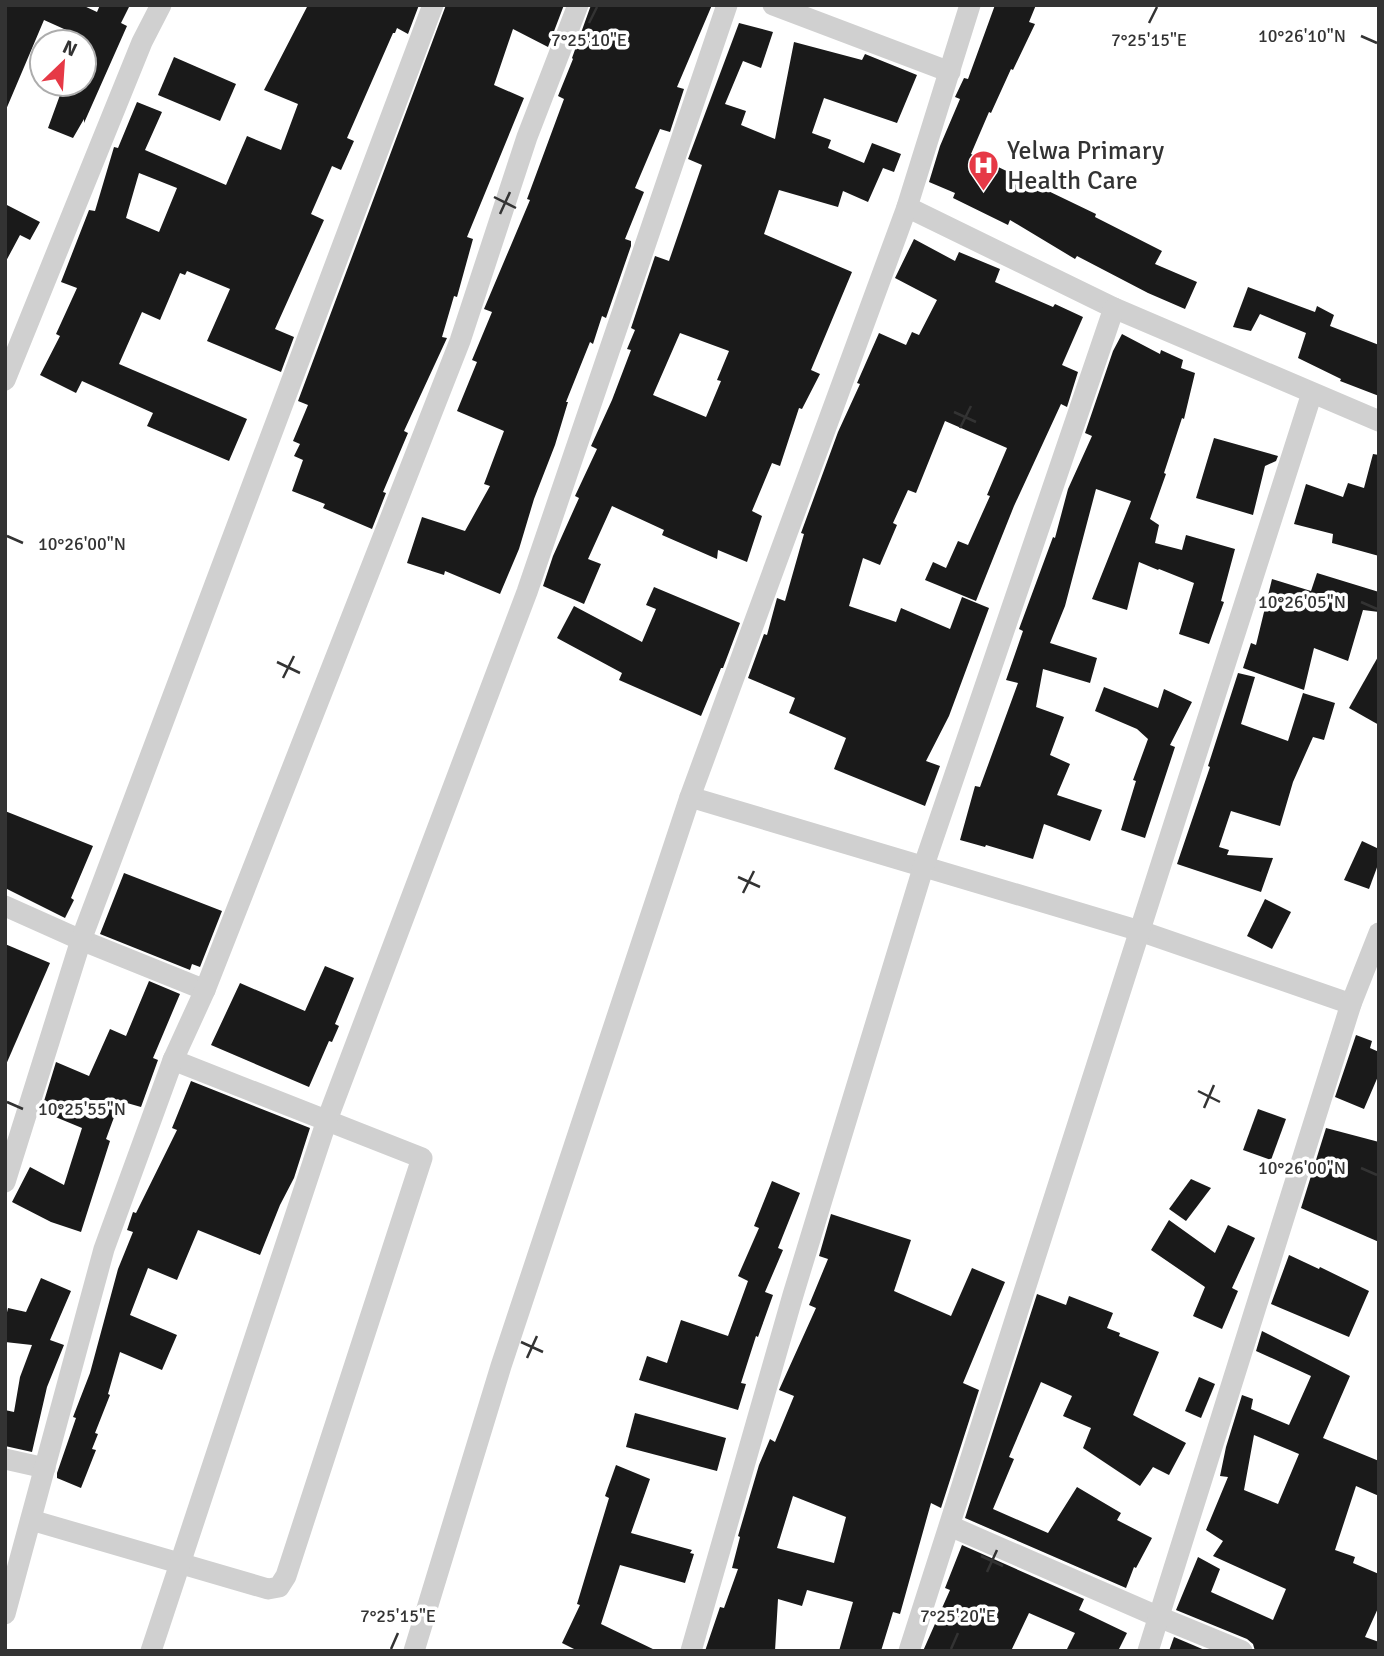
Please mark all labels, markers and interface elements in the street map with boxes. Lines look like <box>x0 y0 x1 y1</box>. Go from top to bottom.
text: 10°26'10"N <box>1258 25 1346 47</box>
north arrow <box>28 28 98 98</box>
text: 7°25'10"E <box>551 29 627 51</box>
text: 7°25'15"E <box>1111 29 1187 51</box>
text: N <box>59 35 81 62</box>
place label: Yelwa Primary Health Care <box>1007 135 1164 197</box>
hospital icon: Yelwa Primary Health Care <box>967 148 1001 192</box>
text: 10°26'00"N <box>38 533 126 555</box>
text: 10°26'05"N <box>1258 591 1346 613</box>
text: 10°25'55"N <box>38 1098 126 1120</box>
text: 10°26'00"N <box>1258 1157 1346 1179</box>
text: 7°25'15"E <box>360 1605 436 1627</box>
text: 7°25'20"E <box>920 1605 996 1627</box>

